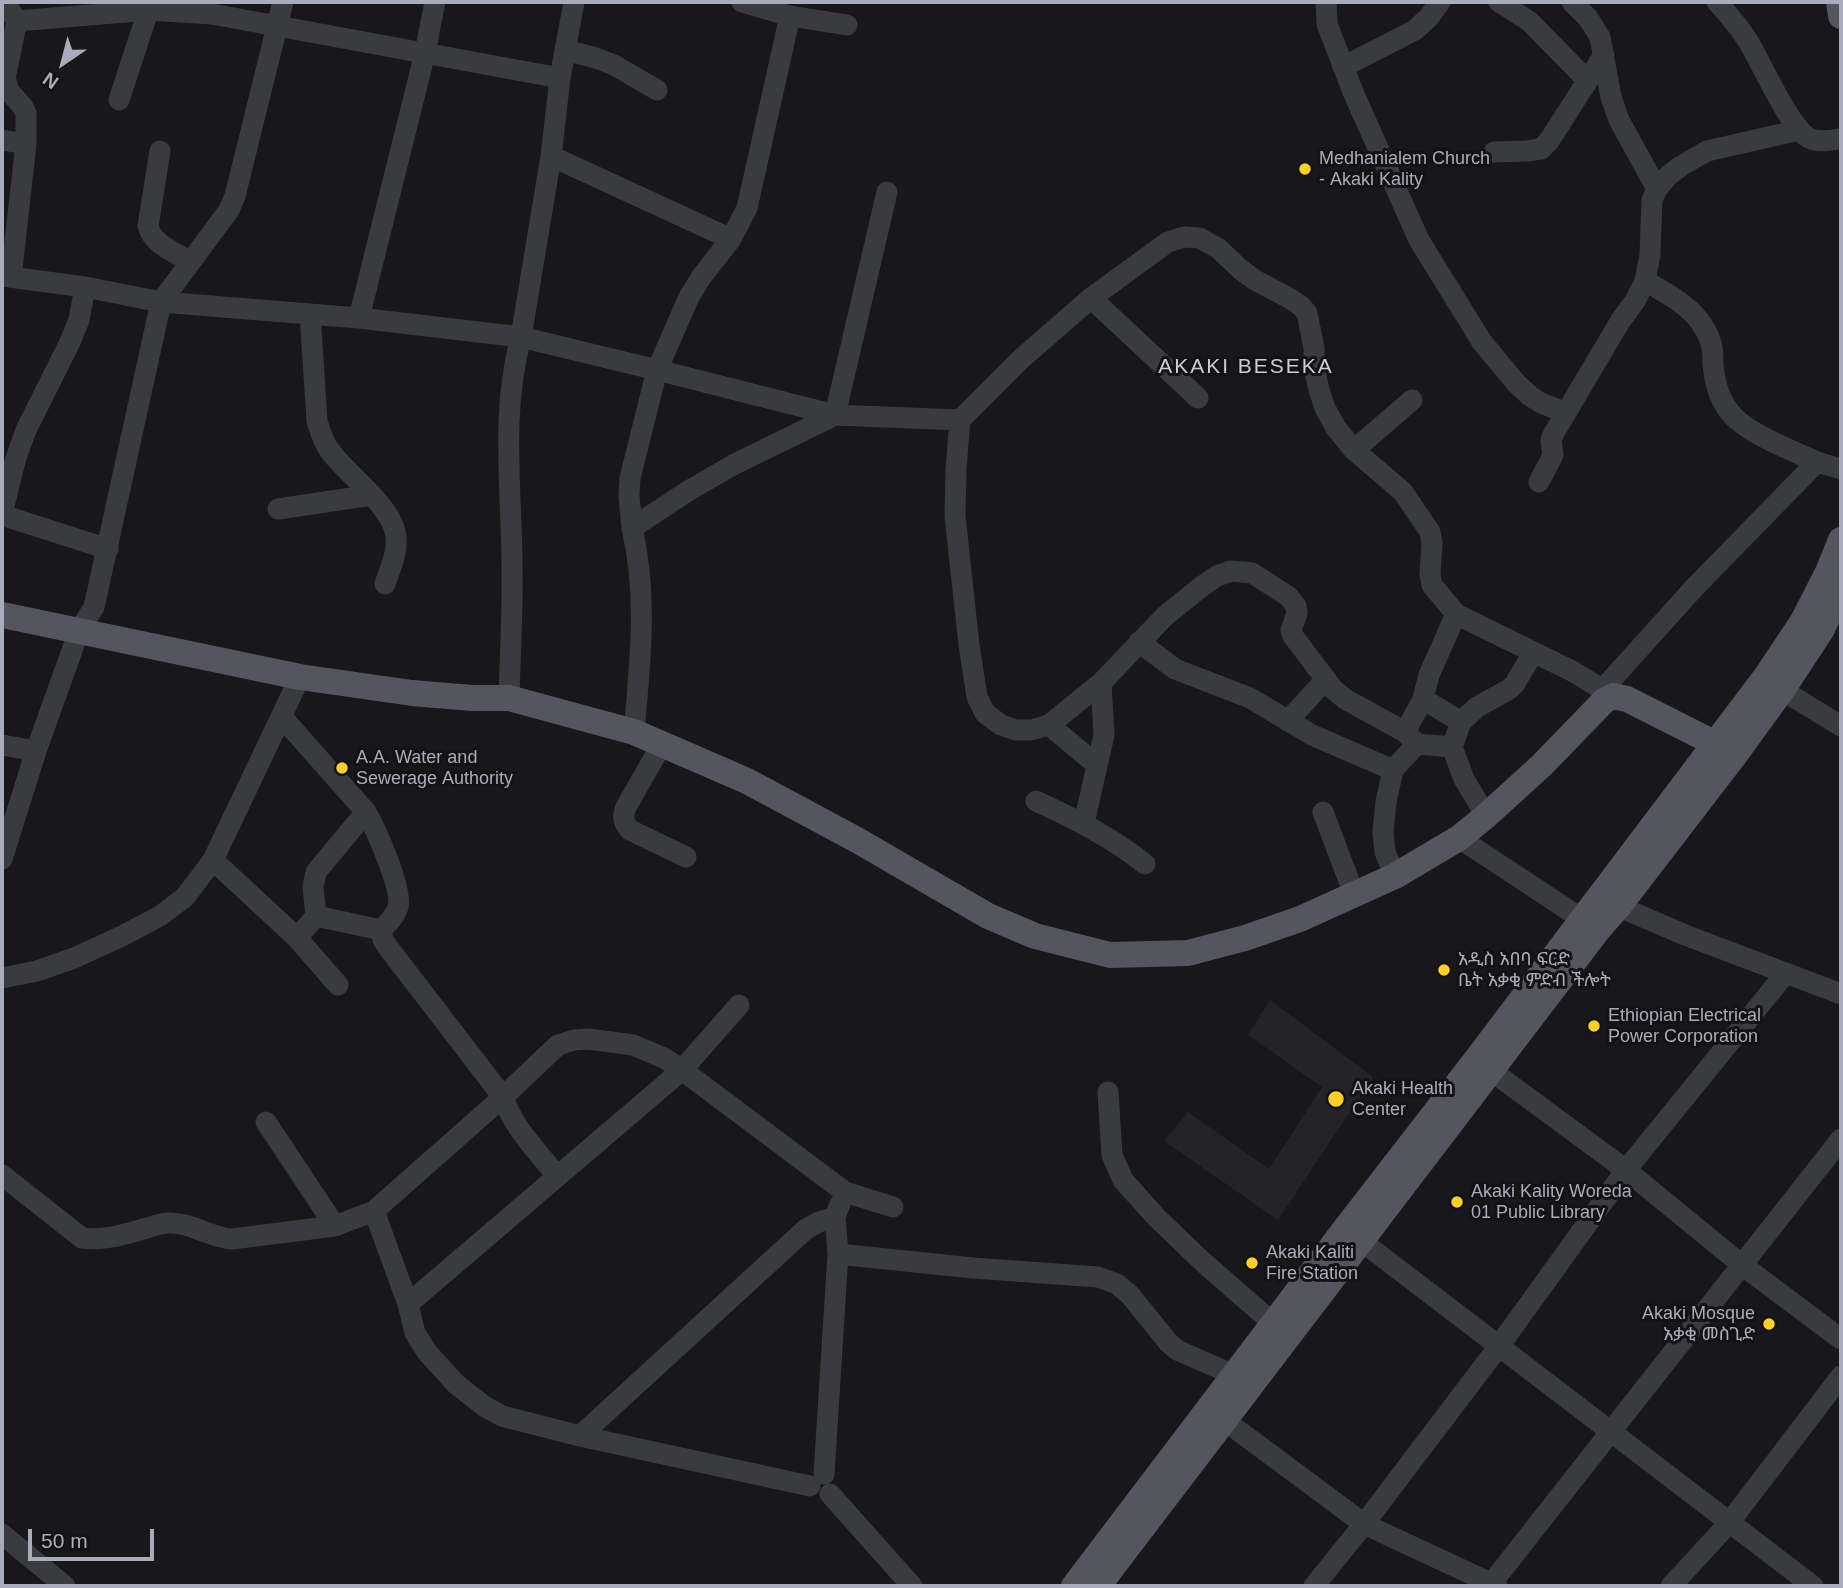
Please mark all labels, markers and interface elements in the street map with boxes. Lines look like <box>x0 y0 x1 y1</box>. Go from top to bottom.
north arrow <box>28 28 98 98</box>
text: N <box>39 68 62 93</box>
place label: Medhanialem Church - Akaki Kality <box>1319 148 1490 190</box>
marker: Medhanialem Church - Akaki Kality <box>1297 161 1313 177</box>
district label: AKAKI BESEKA <box>1160 354 1332 380</box>
place label: A.A. Water and Sewerage Authority <box>356 747 513 790</box>
marker: A.A. Water and Sewerage Authority <box>334 760 350 776</box>
place label: አዲስ አበባ ፍርድ ቤት አቃቂ ምድብ ችሎት <box>1458 949 1611 992</box>
marker: አዲስ አበባ ፍርድ ቤት አቃቂ ምድብ ችሎት <box>1436 962 1452 978</box>
place label: Ethiopian Electrical Power Corporation <box>1608 1005 1761 1048</box>
marker: Ethiopian Electrical Power Corporation <box>1586 1018 1602 1034</box>
place label: Akaki Health Center <box>1352 1078 1453 1120</box>
marker: Akaki Health Center <box>1326 1089 1346 1109</box>
place label: Akaki Kality Woreda 01 Public Library <box>1471 1181 1632 1224</box>
marker: Akaki Kality Woreda 01 Public Library <box>1449 1194 1465 1210</box>
place label: Akaki Kaliti Fire Station <box>1266 1242 1358 1284</box>
marker: Akaki Kaliti Fire Station <box>1244 1255 1260 1271</box>
place label: Akaki Mosque አቃቂ መስጊድ <box>1642 1303 1755 1346</box>
marker: Akaki Mosque አቃቂ መስጊድ <box>1761 1316 1777 1332</box>
scale bar <box>32 1514 158 1558</box>
text: 50 m <box>41 1529 88 1552</box>

